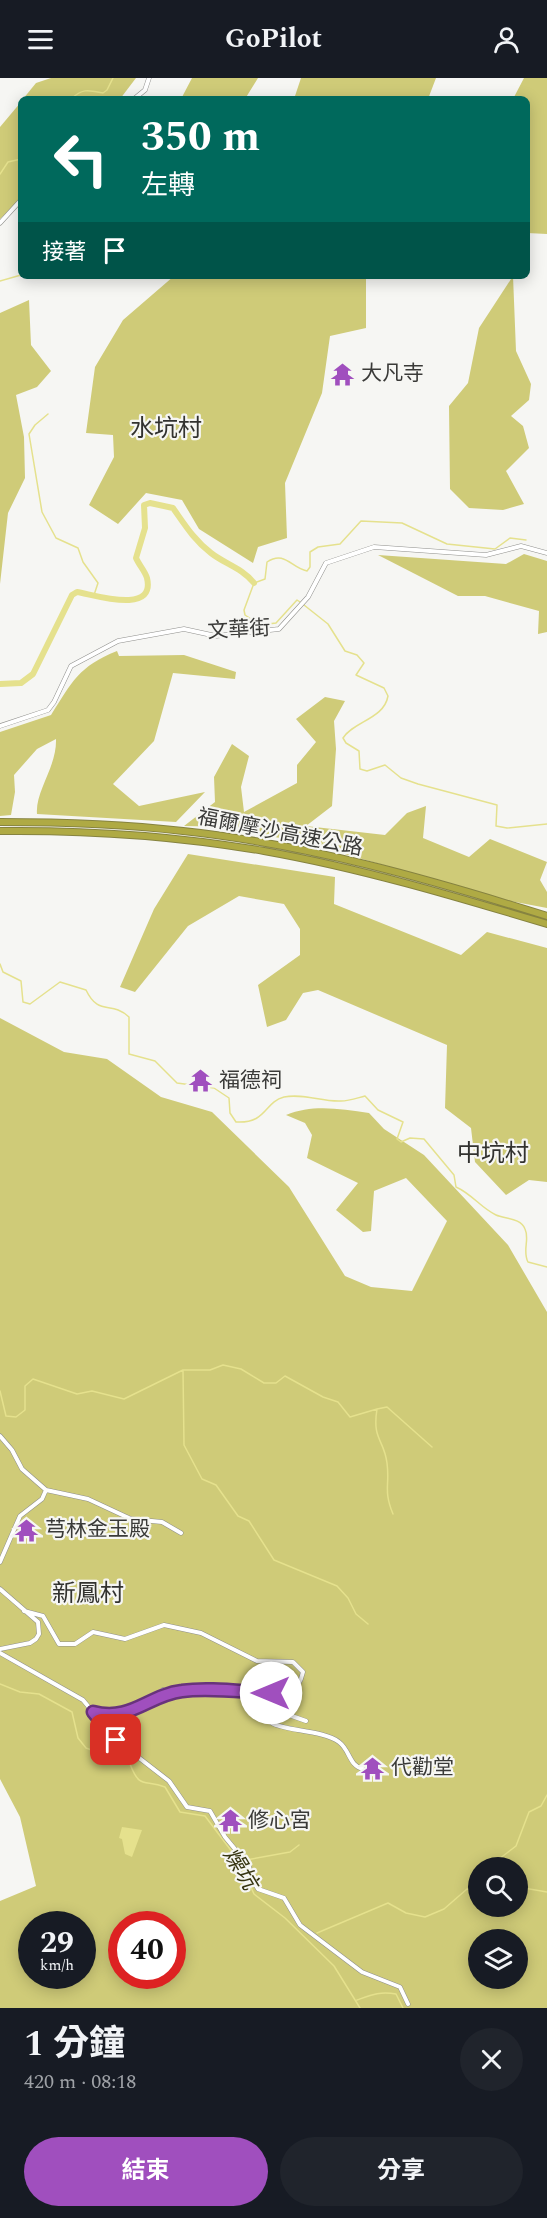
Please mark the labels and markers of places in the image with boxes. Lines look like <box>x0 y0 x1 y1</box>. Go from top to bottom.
place label: 大凡寺 <box>361 358 424 390</box>
temple icon: 大凡寺 <box>330 361 356 387</box>
place label: 福德祠 <box>219 1065 282 1097</box>
temple icon: 福德祠 <box>188 1068 214 1094</box>
place label: 芎林金玉殿 <box>45 1514 150 1546</box>
temple icon: 芎林金玉殿 <box>14 1517 40 1543</box>
pin <box>90 1714 141 1765</box>
place label: 代勸堂 <box>391 1752 454 1784</box>
temple icon: 代勸堂 <box>360 1755 386 1781</box>
place label: 修心宮 <box>248 1805 311 1837</box>
temple icon: 修心宮 <box>217 1808 243 1834</box>

